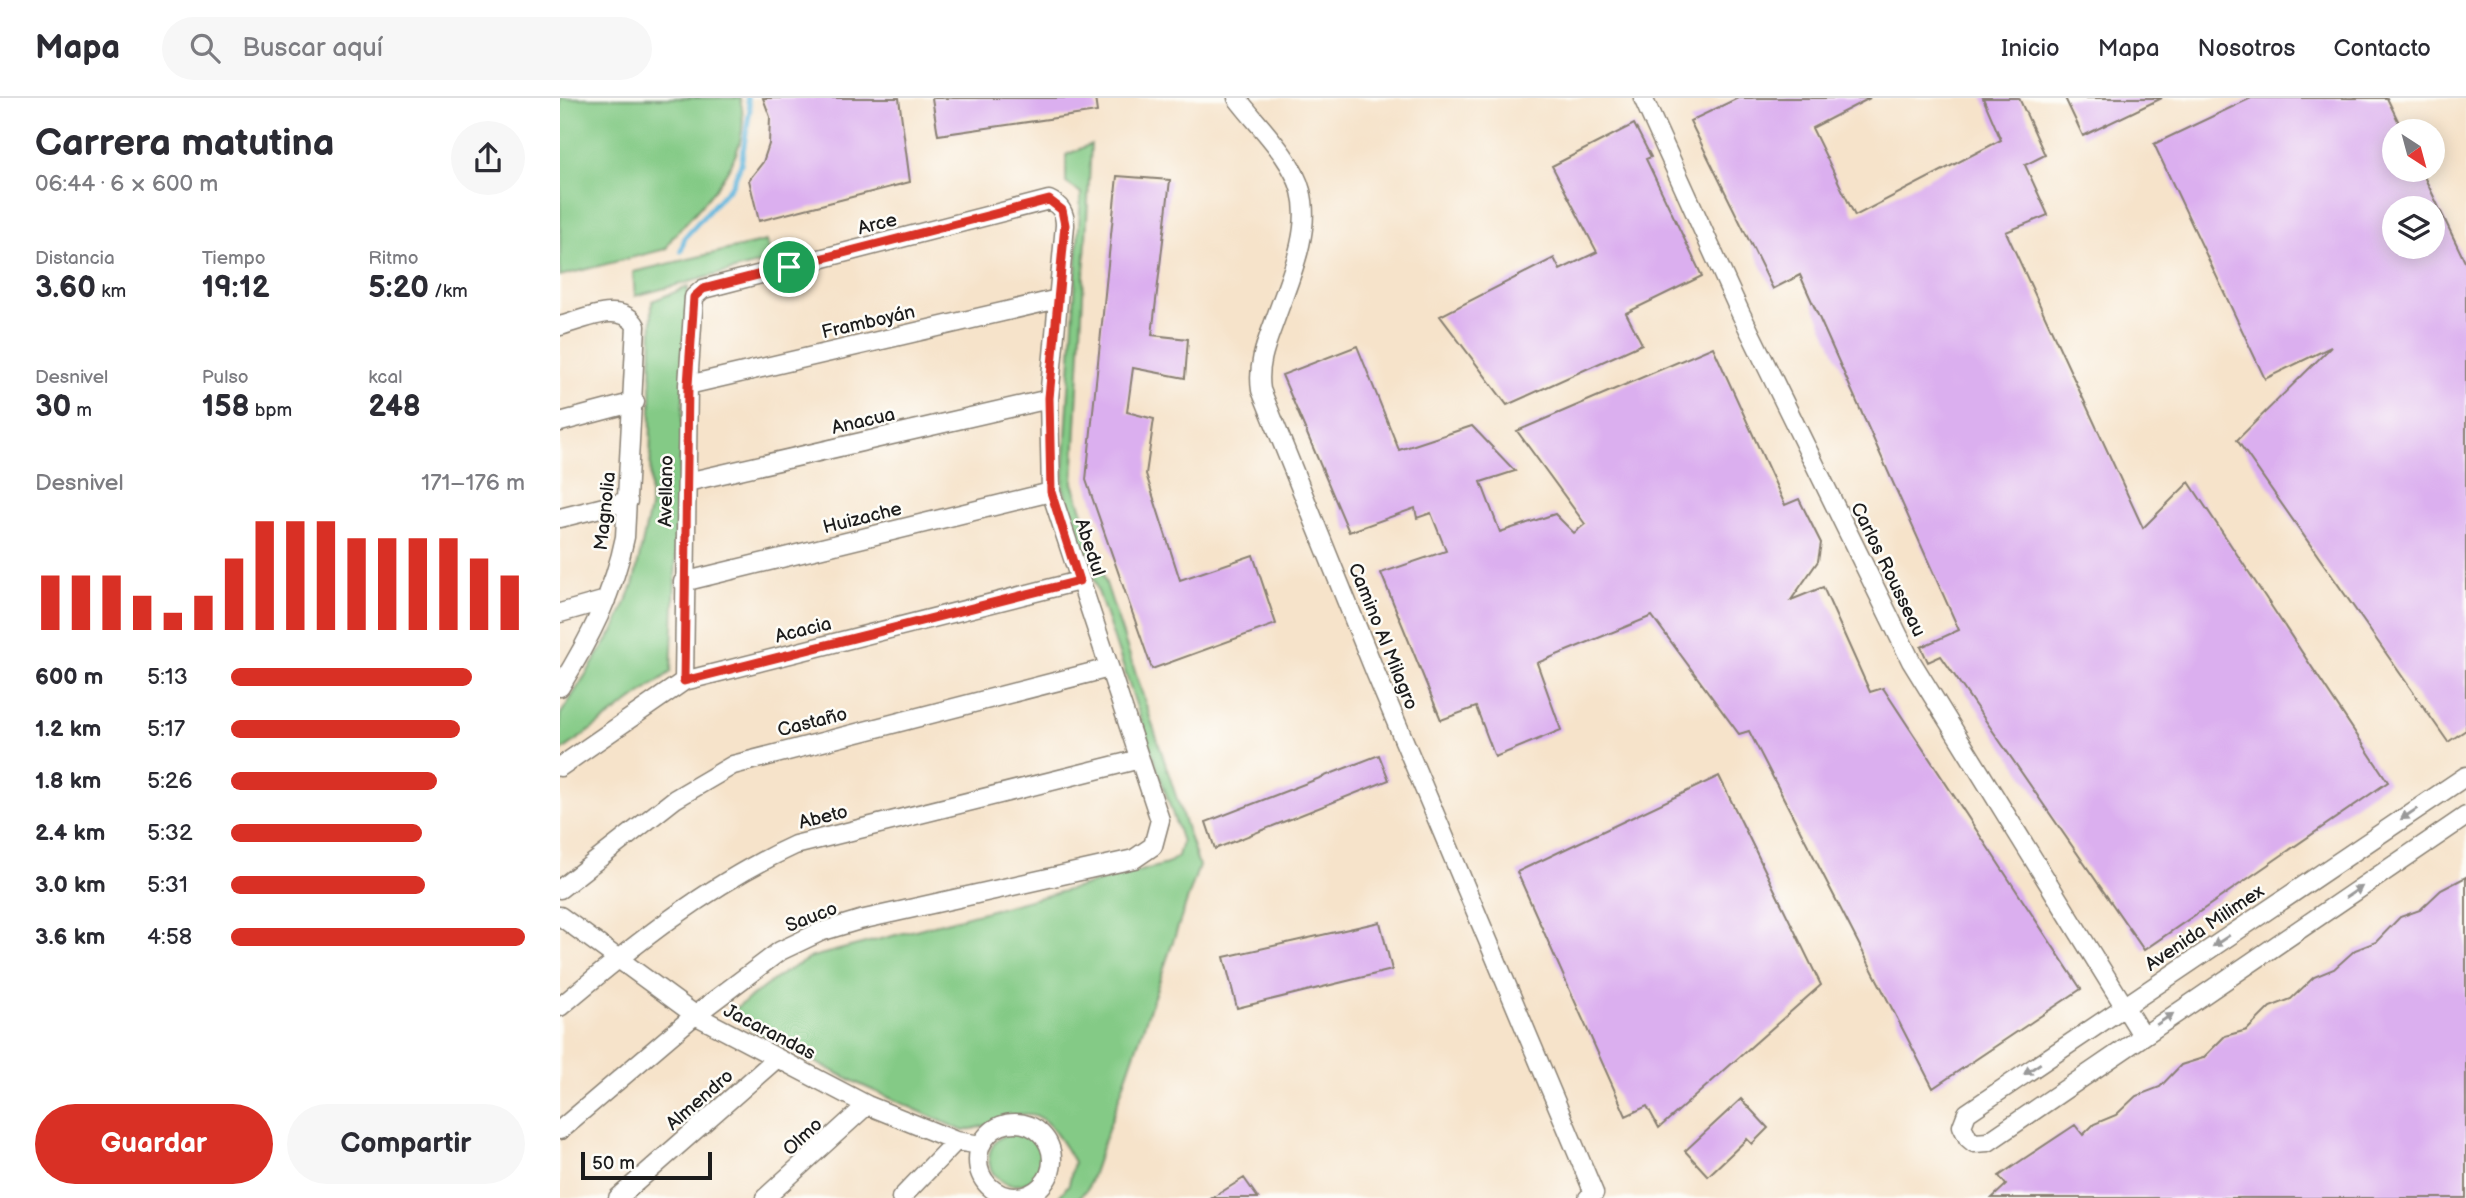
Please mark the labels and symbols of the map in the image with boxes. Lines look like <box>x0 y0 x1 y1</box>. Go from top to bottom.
north arrow <box>2382 119 2445 182</box>
street label: Arce <box>855 209 899 240</box>
pin <box>759 237 819 297</box>
street label: Framboyán <box>819 301 917 344</box>
street label: Anacua <box>829 403 897 440</box>
street label: Avellano <box>654 455 679 527</box>
street label: Magnolia <box>590 471 621 552</box>
street label: Huizache <box>821 498 904 539</box>
street label: Carlos Rousseau <box>1845 499 1930 641</box>
street label: Abedul <box>1069 516 1110 579</box>
street label: Camino Al Milagro <box>1343 560 1422 713</box>
street label: Acacia <box>773 612 834 649</box>
street label: Castaño <box>775 703 850 742</box>
street label: Abeto <box>796 800 850 835</box>
one-way arrow <box>2400 807 2418 821</box>
street label: Avenida Milimex <box>2141 880 2269 976</box>
one-way arrow <box>2345 885 2363 899</box>
street label: Sauco <box>782 897 841 938</box>
one-way arrow <box>2212 934 2230 948</box>
street label: Jacarandas <box>719 999 819 1065</box>
one-way arrow <box>2155 1013 2175 1026</box>
one-way arrow <box>2023 1062 2041 1076</box>
street label: Almendro <box>662 1065 738 1136</box>
street label: Olmo <box>779 1113 827 1161</box>
scale bar <box>581 1149 712 1181</box>

